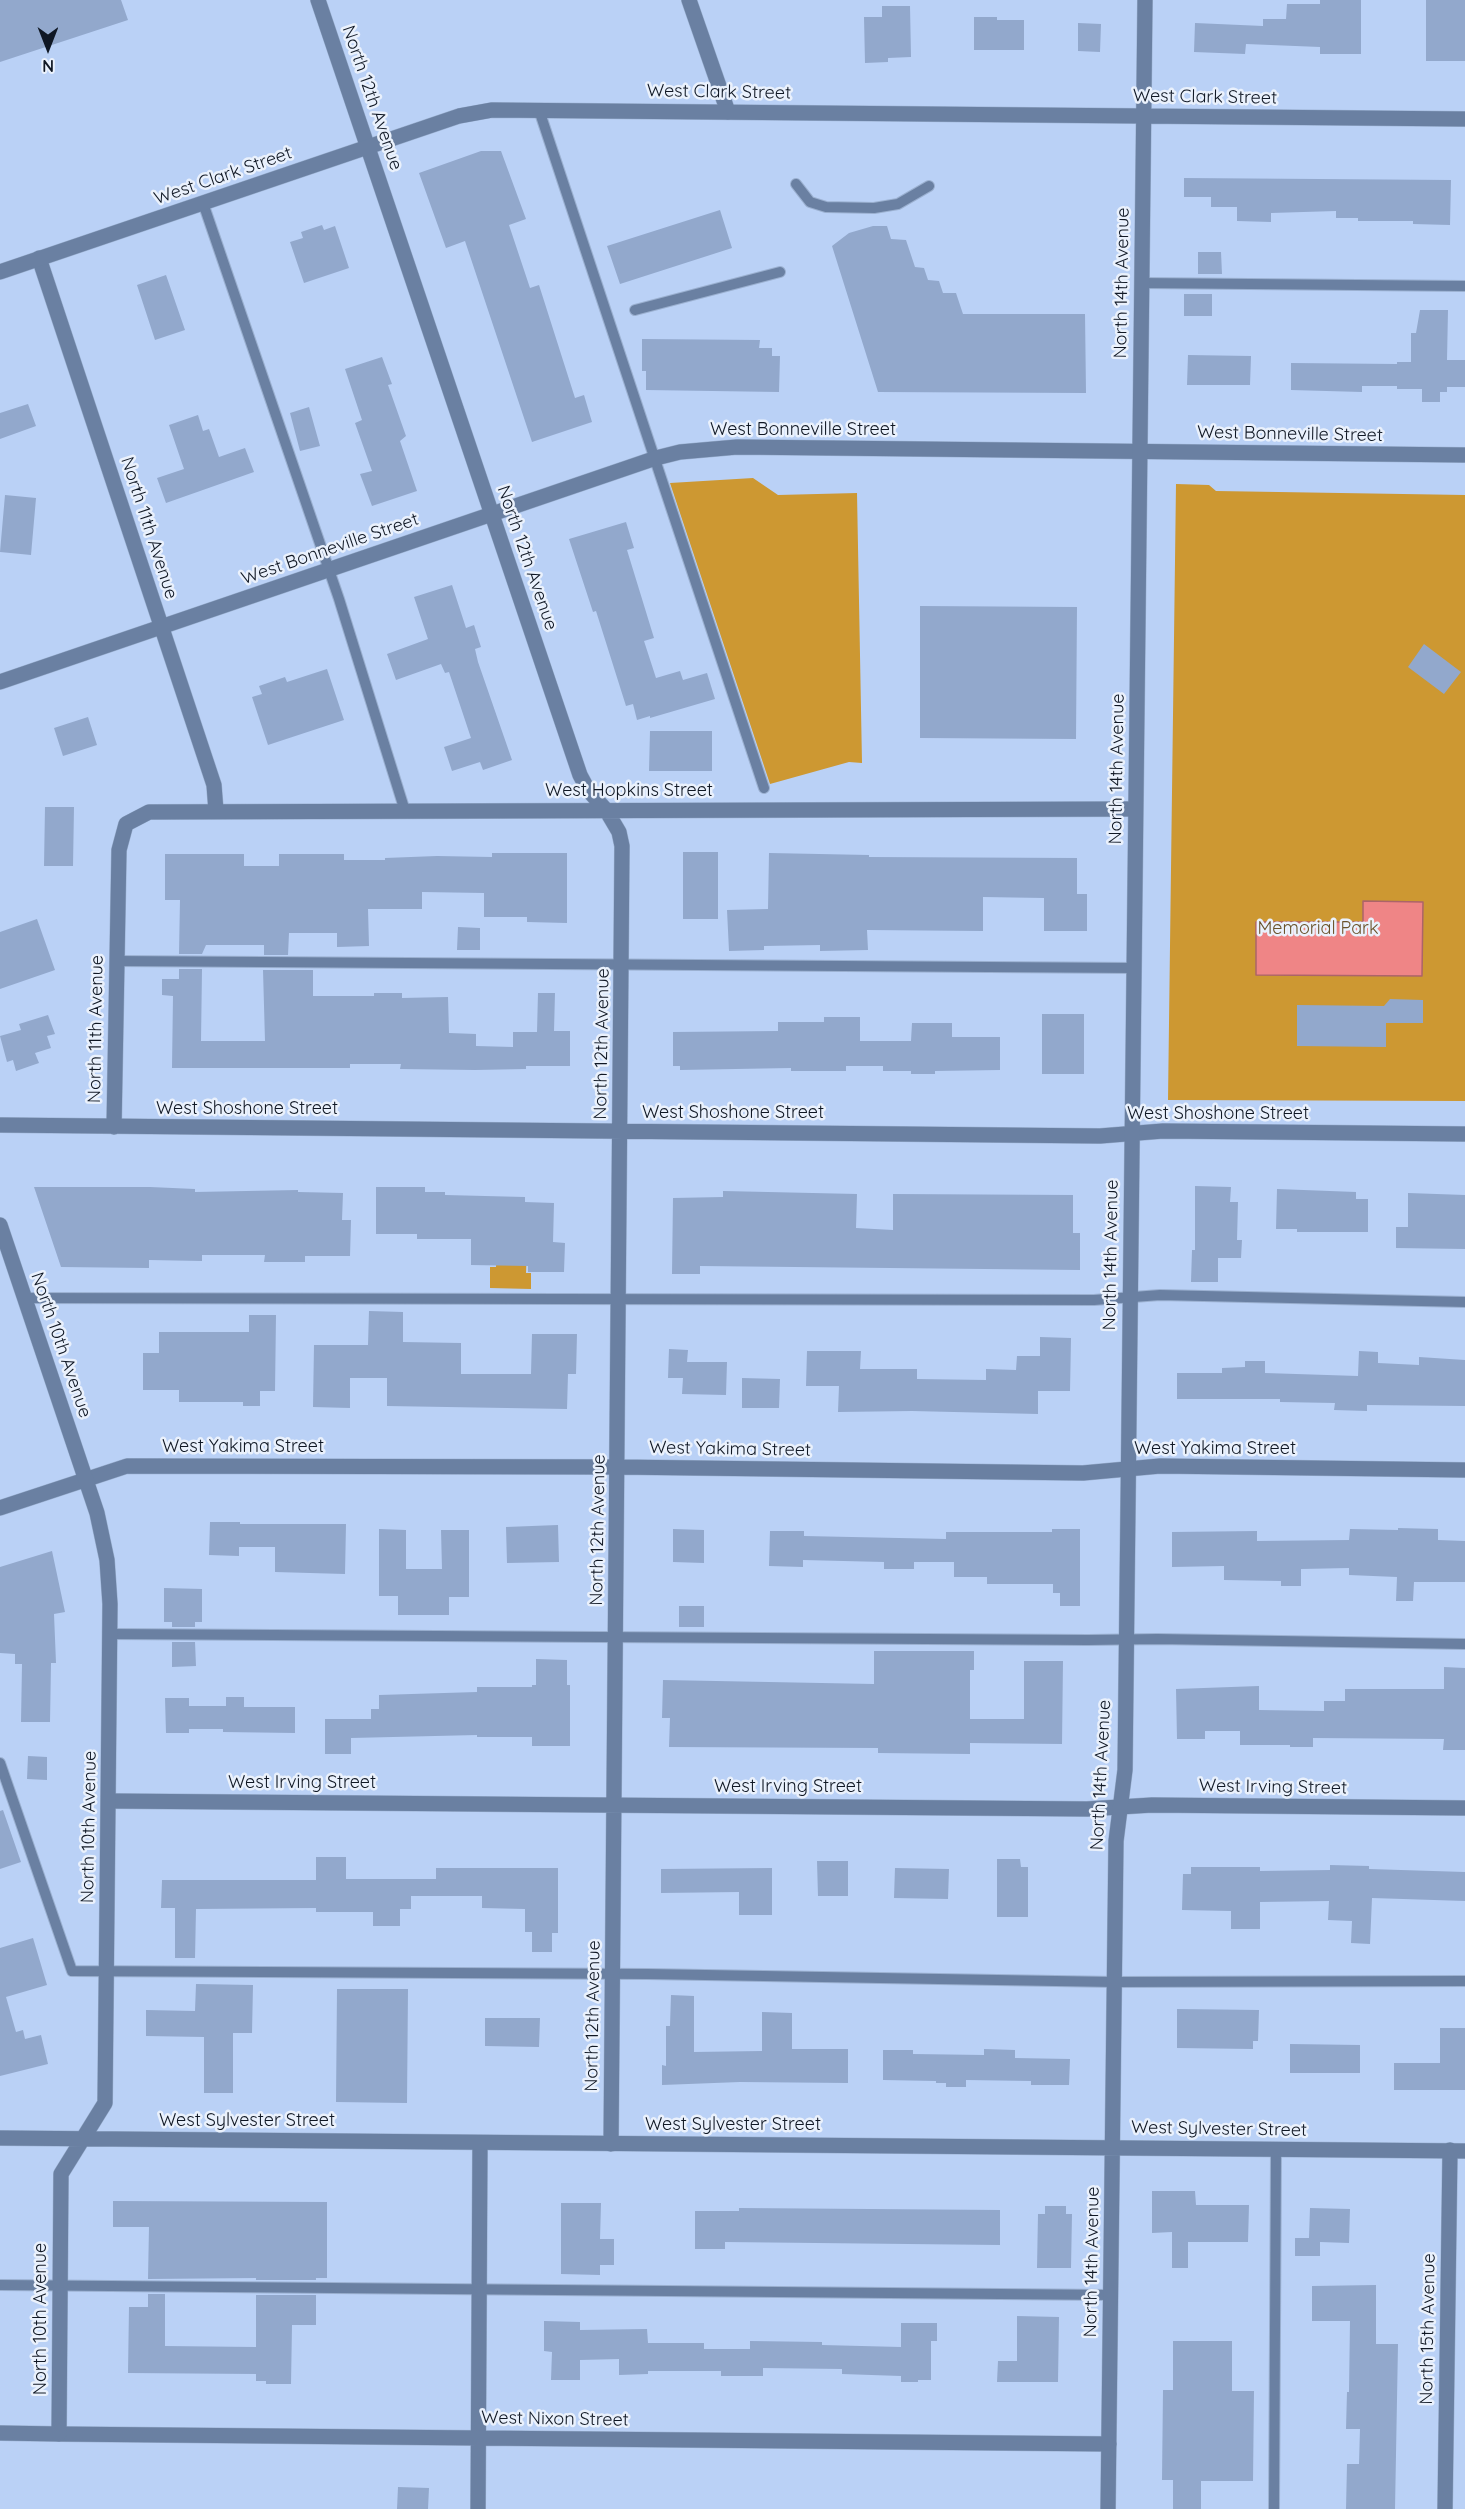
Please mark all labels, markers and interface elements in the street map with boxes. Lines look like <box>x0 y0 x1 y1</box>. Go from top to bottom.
north arrow <box>18 18 78 78</box>
street label: North 12th Avenue <box>337 23 407 173</box>
text: N <box>42 56 54 76</box>
street label: West Clark Street <box>647 80 791 104</box>
street label: West Clark Street <box>1133 85 1277 109</box>
street label: West Clark Street <box>151 142 295 210</box>
street label: North 14th Avenue <box>1110 207 1134 359</box>
street label: West Bonneville Street <box>710 419 896 441</box>
street label: West Bonneville Street <box>1197 422 1383 446</box>
street label: North 11th Avenue <box>116 454 182 602</box>
street label: North 12th Avenue <box>492 483 562 633</box>
street label: West Bonneville Street <box>239 509 421 589</box>
street label: North 14th Avenue <box>1105 693 1129 845</box>
street label: West Hopkins Street <box>545 780 713 802</box>
park label: Memorial Park <box>1257 918 1379 940</box>
street label: North 11th Avenue <box>84 955 108 1103</box>
street label: North 12th Avenue <box>590 968 614 1120</box>
street label: West Shoshone Street <box>156 1098 338 1120</box>
street label: West Shoshone Street <box>642 1102 824 1124</box>
street label: West Shoshone Street <box>1127 1103 1309 1125</box>
street label: North 14th Avenue <box>1099 1179 1123 1331</box>
street label: North 10th Avenue <box>26 1269 96 1421</box>
street label: West Yakima Street <box>162 1436 324 1458</box>
street label: West Yakima Street <box>649 1437 811 1461</box>
street label: West Yakima Street <box>1134 1438 1296 1460</box>
street label: North 12th Avenue <box>586 1454 610 1606</box>
street label: North 14th Avenue <box>1086 1699 1116 1851</box>
street label: North 10th Avenue <box>77 1751 101 1903</box>
street label: West Irving Street <box>228 1772 376 1794</box>
street label: West Irving Street <box>1199 1775 1347 1799</box>
street label: West Irving Street <box>714 1776 862 1798</box>
street label: North 12th Avenue <box>581 1940 605 2092</box>
street label: West Sylvester Street <box>159 2110 335 2132</box>
street label: West Sylvester Street <box>645 2114 821 2136</box>
street label: West Sylvester Street <box>1131 2117 1307 2141</box>
street label: North 14th Avenue <box>1080 2186 1104 2338</box>
street label: North 10th Avenue <box>30 2243 52 2395</box>
street label: North 15th Avenue <box>1416 2253 1440 2405</box>
street label: West Nixon Street <box>481 2407 629 2431</box>

